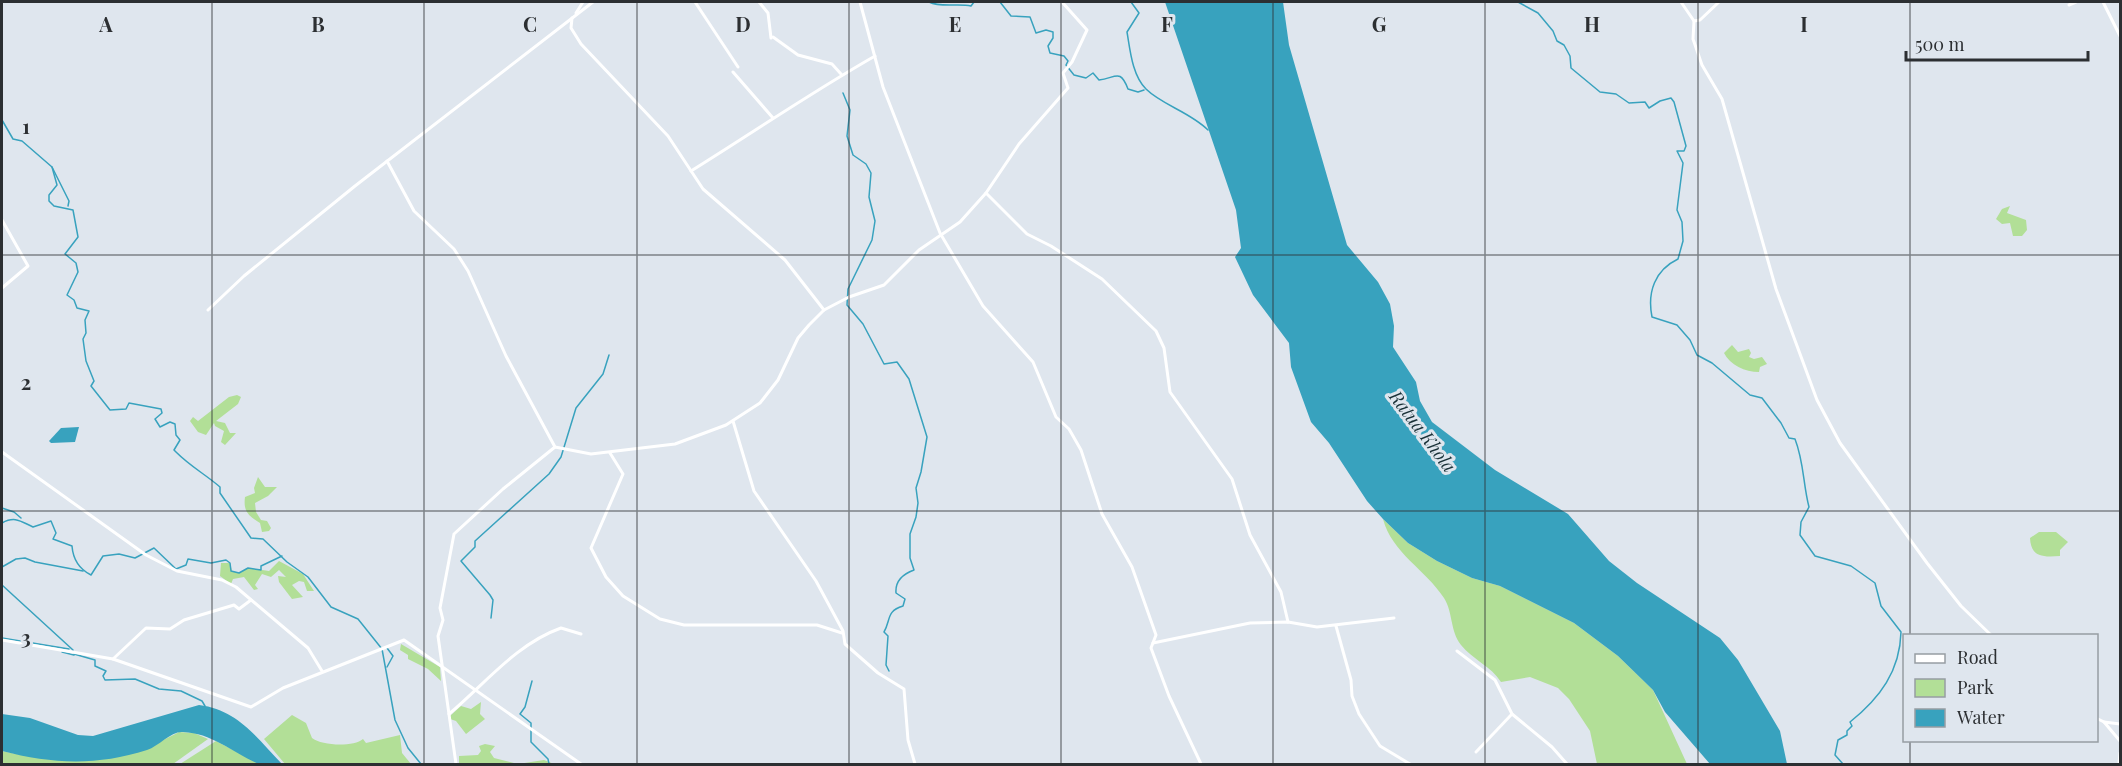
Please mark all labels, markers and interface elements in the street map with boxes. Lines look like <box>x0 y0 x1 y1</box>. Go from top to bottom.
text: A <box>98 10 113 37</box>
text: B <box>311 10 325 37</box>
text: C <box>523 10 537 37</box>
text: D <box>735 10 751 37</box>
text: E <box>949 10 961 37</box>
text: F <box>1161 10 1173 37</box>
text: G <box>1372 10 1387 37</box>
text: H <box>1584 10 1600 37</box>
text: I <box>1800 10 1808 37</box>
scale bar <box>1906 24 2088 62</box>
text: 500 m <box>1915 32 1965 56</box>
text: 1 <box>22 112 30 139</box>
text: 2 <box>21 368 31 395</box>
water label: Ratua Khola <box>1384 384 1462 477</box>
text: 3 <box>21 623 31 650</box>
legend <box>1903 634 2098 742</box>
text: Road <box>1957 645 1998 669</box>
text: Park <box>1957 675 1994 699</box>
text: Water <box>1956 705 2005 729</box>

